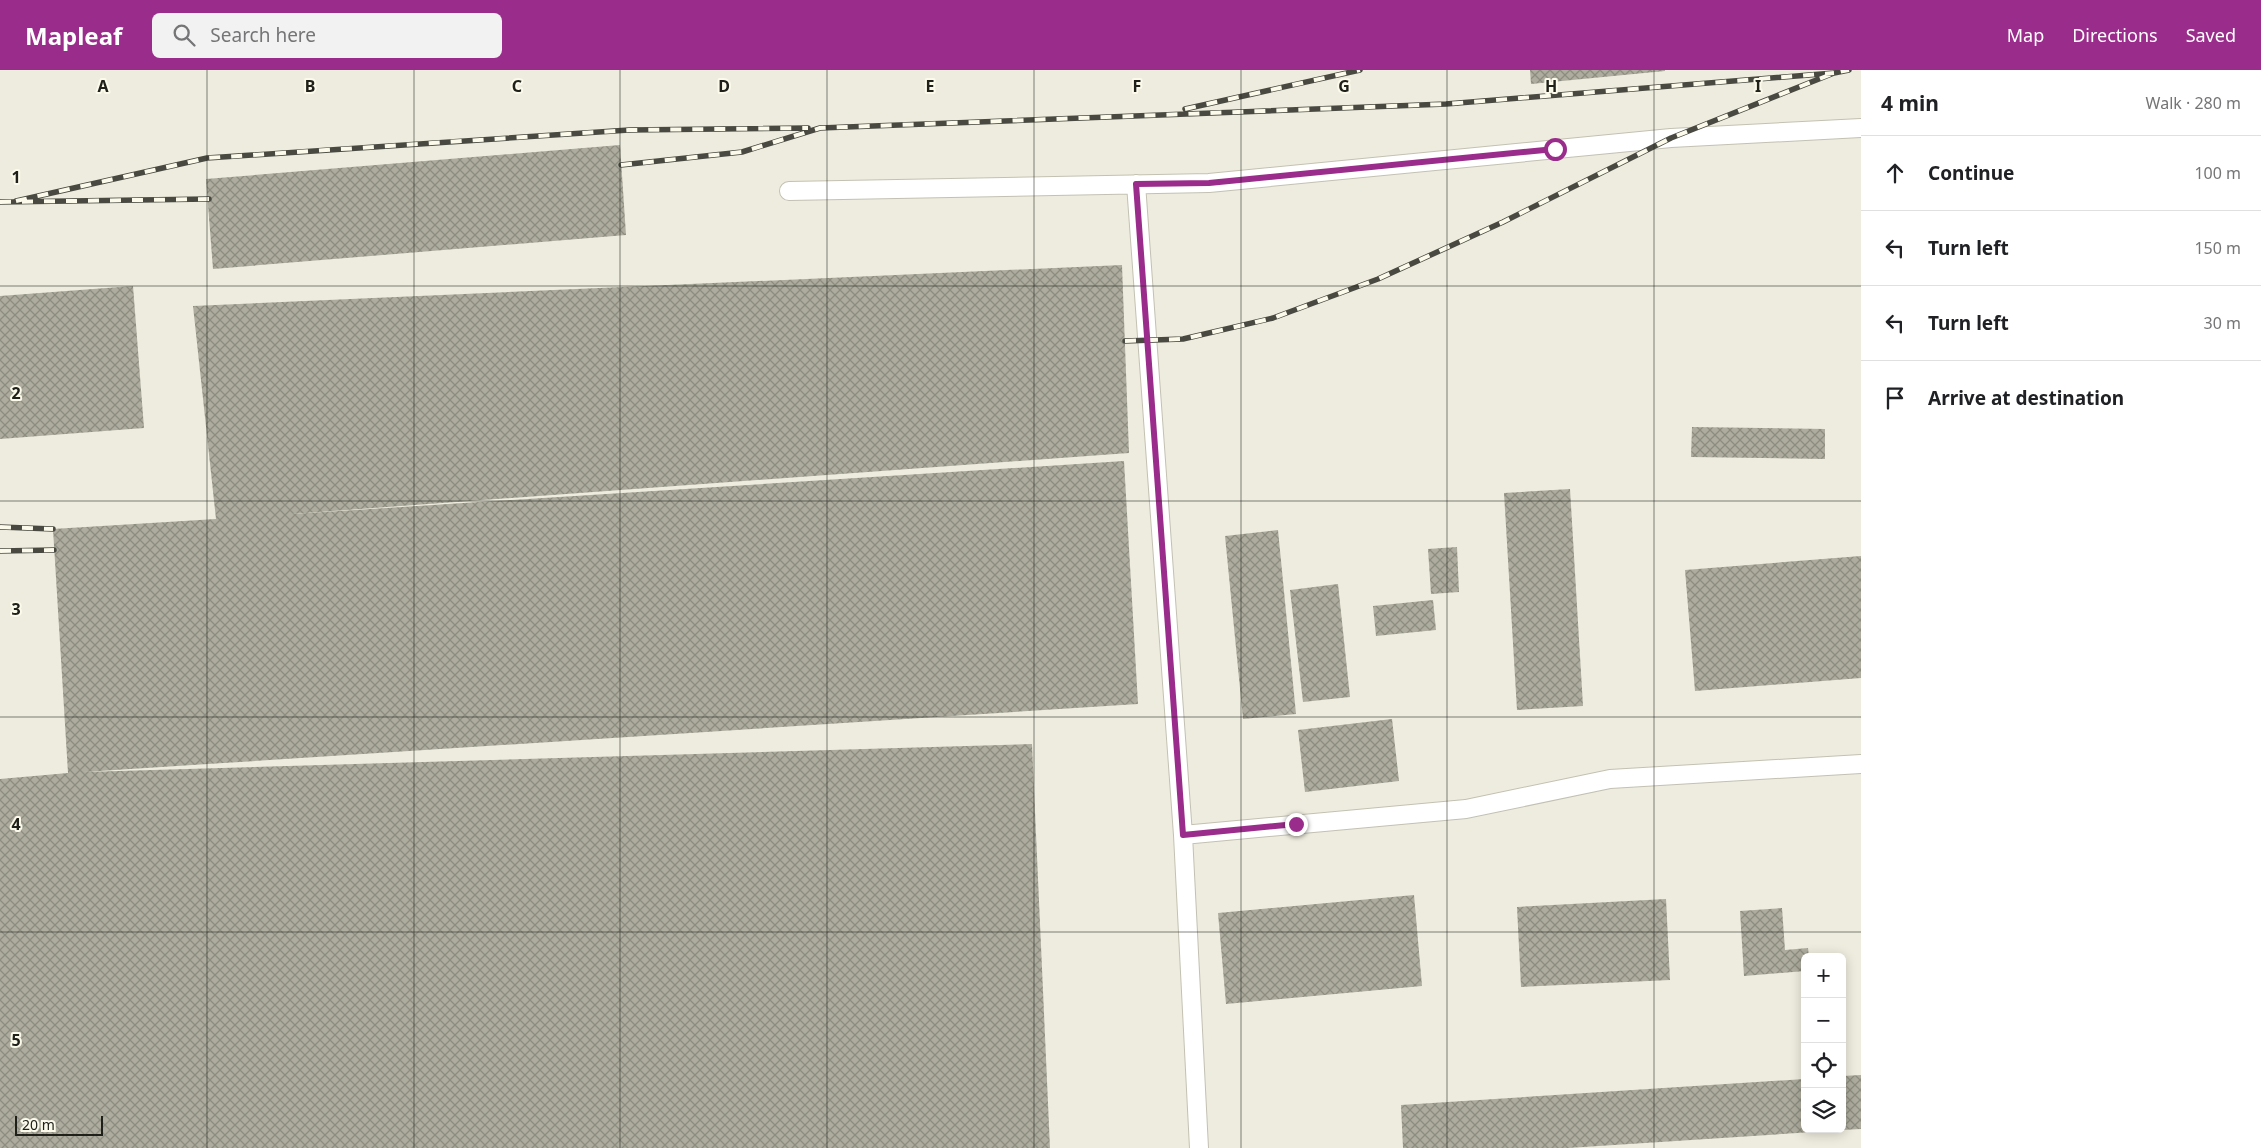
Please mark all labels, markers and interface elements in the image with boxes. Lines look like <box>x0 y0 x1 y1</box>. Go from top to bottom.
search box <box>152 13 502 58</box>
text: Mapleaf <box>25 19 122 52</box>
icon: search <box>170 21 198 49</box>
text: Search here <box>210 22 316 48</box>
text: Map <box>2007 23 2044 47</box>
text: Directions <box>2072 23 2158 47</box>
text: Saved <box>2186 23 2236 47</box>
text: A <box>97 75 109 97</box>
text: B <box>305 75 315 97</box>
text: C <box>512 75 522 97</box>
text: D <box>718 75 730 97</box>
text: E <box>926 75 935 97</box>
text: F <box>1133 75 1141 97</box>
text: G <box>1338 75 1350 97</box>
text: H <box>1545 75 1557 97</box>
text: I <box>1755 75 1761 97</box>
text: 4 min <box>1881 89 1939 117</box>
text: Walk · 280 m <box>2146 92 2241 114</box>
route start <box>1544 138 1567 161</box>
icon: ahead <box>1881 159 1909 187</box>
text: Continue <box>1928 160 2014 186</box>
text: 100 m <box>2194 162 2241 184</box>
text: 1 <box>11 166 21 188</box>
icon: left <box>1881 234 1909 262</box>
text: Turn left <box>1928 235 2009 261</box>
text: 150 m <box>2194 237 2241 259</box>
icon: left <box>1881 309 1909 337</box>
text: Turn left <box>1928 310 2009 336</box>
text: 30 m <box>2204 312 2241 334</box>
text: 2 <box>11 382 21 404</box>
icon: arrive <box>1881 384 1909 412</box>
text: Arrive at destination <box>1928 385 2124 411</box>
text: 3 <box>11 598 21 620</box>
text: 4 <box>11 813 21 835</box>
route end <box>1285 813 1308 836</box>
map controls <box>1801 953 1846 1133</box>
button: + <box>1801 953 1846 998</box>
button: − <box>1801 998 1846 1043</box>
text: 5 <box>11 1029 21 1051</box>
button: locate <box>1801 1043 1846 1088</box>
button: layers <box>1801 1088 1846 1133</box>
scale bar <box>15 1113 102 1136</box>
text: 20 m <box>22 1115 55 1134</box>

